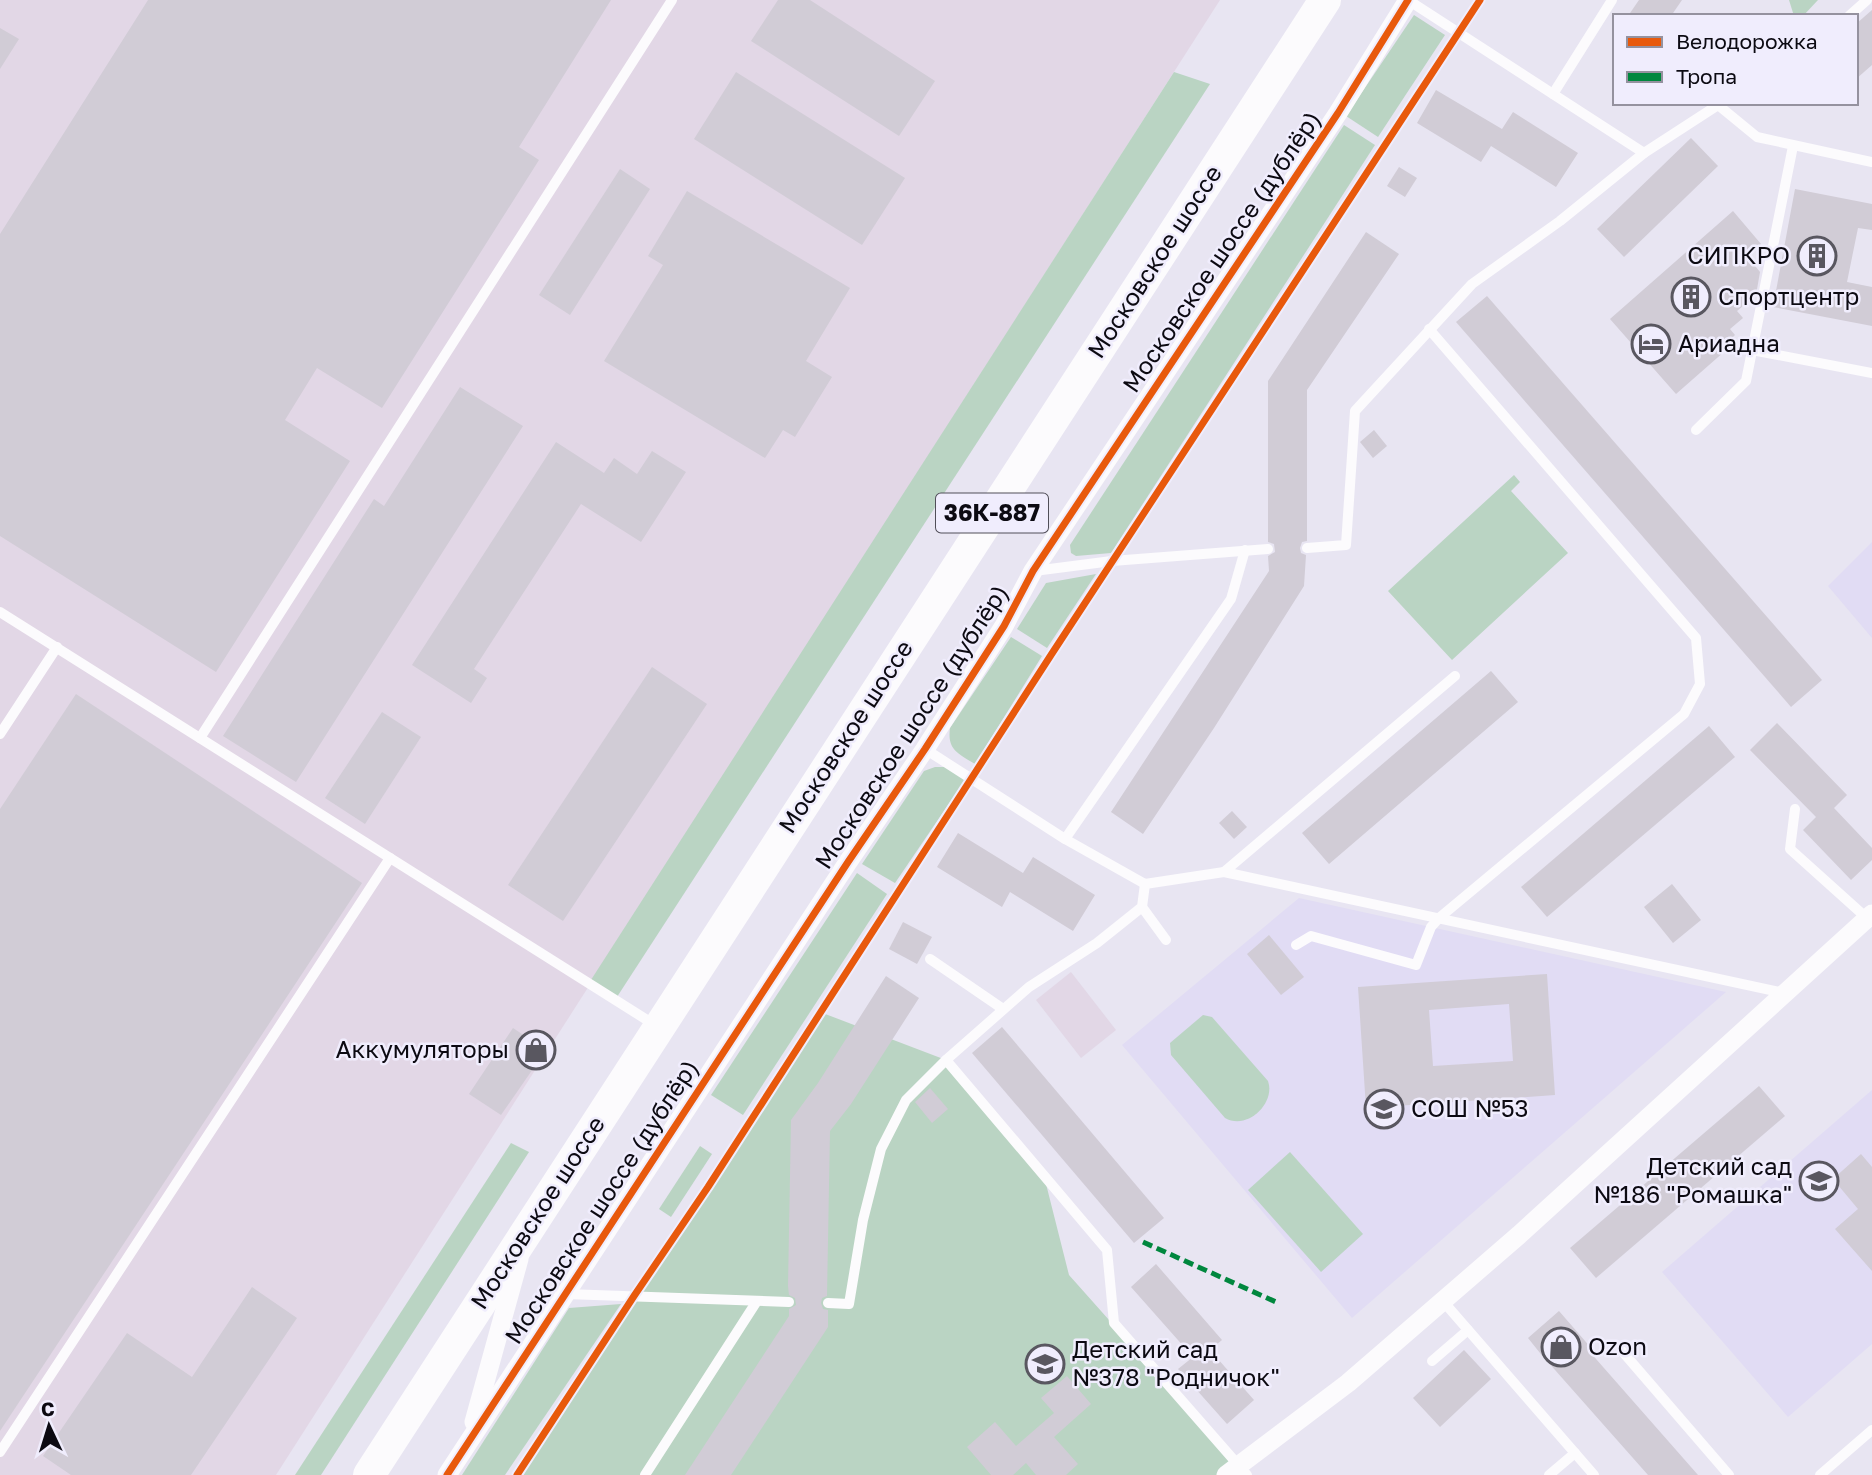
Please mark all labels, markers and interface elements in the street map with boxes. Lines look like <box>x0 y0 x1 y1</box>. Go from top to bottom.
legend <box>1613 14 1858 105</box>
text: Велодорожка <box>1676 28 1818 54</box>
text: Тропа <box>1676 63 1737 89</box>
street label: Московское шоссе (дублёр) <box>1117 106 1327 398</box>
street label: Московское шоссе <box>1082 160 1228 364</box>
building icon: СИПКРО <box>1796 235 1838 277</box>
place label: СИПКРО <box>1687 240 1790 269</box>
building icon: Спортцентр <box>1670 276 1712 318</box>
place label: Спортцентр <box>1718 281 1859 310</box>
hotel icon: Ариадна <box>1630 323 1672 365</box>
place label: Ариадна <box>1678 328 1780 357</box>
road number: 36К-887 <box>936 494 1048 533</box>
street label: Московское шоссе (дублёр) <box>809 580 1015 874</box>
street label: Московское шоссе <box>773 635 919 839</box>
shop icon: Аккумуляторы <box>515 1029 557 1071</box>
place label: Аккумуляторы <box>335 1034 509 1063</box>
street label: Московское шоссе (дублёр) <box>499 1055 705 1349</box>
school or university icon: СОШ №53 <box>1363 1088 1405 1130</box>
place label: СОШ №53 <box>1411 1093 1529 1122</box>
street label: Московское шоссе <box>465 1111 611 1315</box>
place label: Детский сад №186 "Ромашка" <box>1593 1151 1792 1208</box>
school or university icon: Детский сад №186 "Ромашка" <box>1798 1160 1840 1202</box>
shop icon: Ozon <box>1540 1326 1582 1368</box>
place label: Ozon <box>1588 1331 1647 1360</box>
place label: Детский сад №378 "Родничок" <box>1072 1334 1280 1391</box>
school or university icon: Детский сад №378 "Родничок" <box>1024 1343 1066 1385</box>
north arrow <box>14 1391 84 1461</box>
text: С <box>40 1397 55 1420</box>

